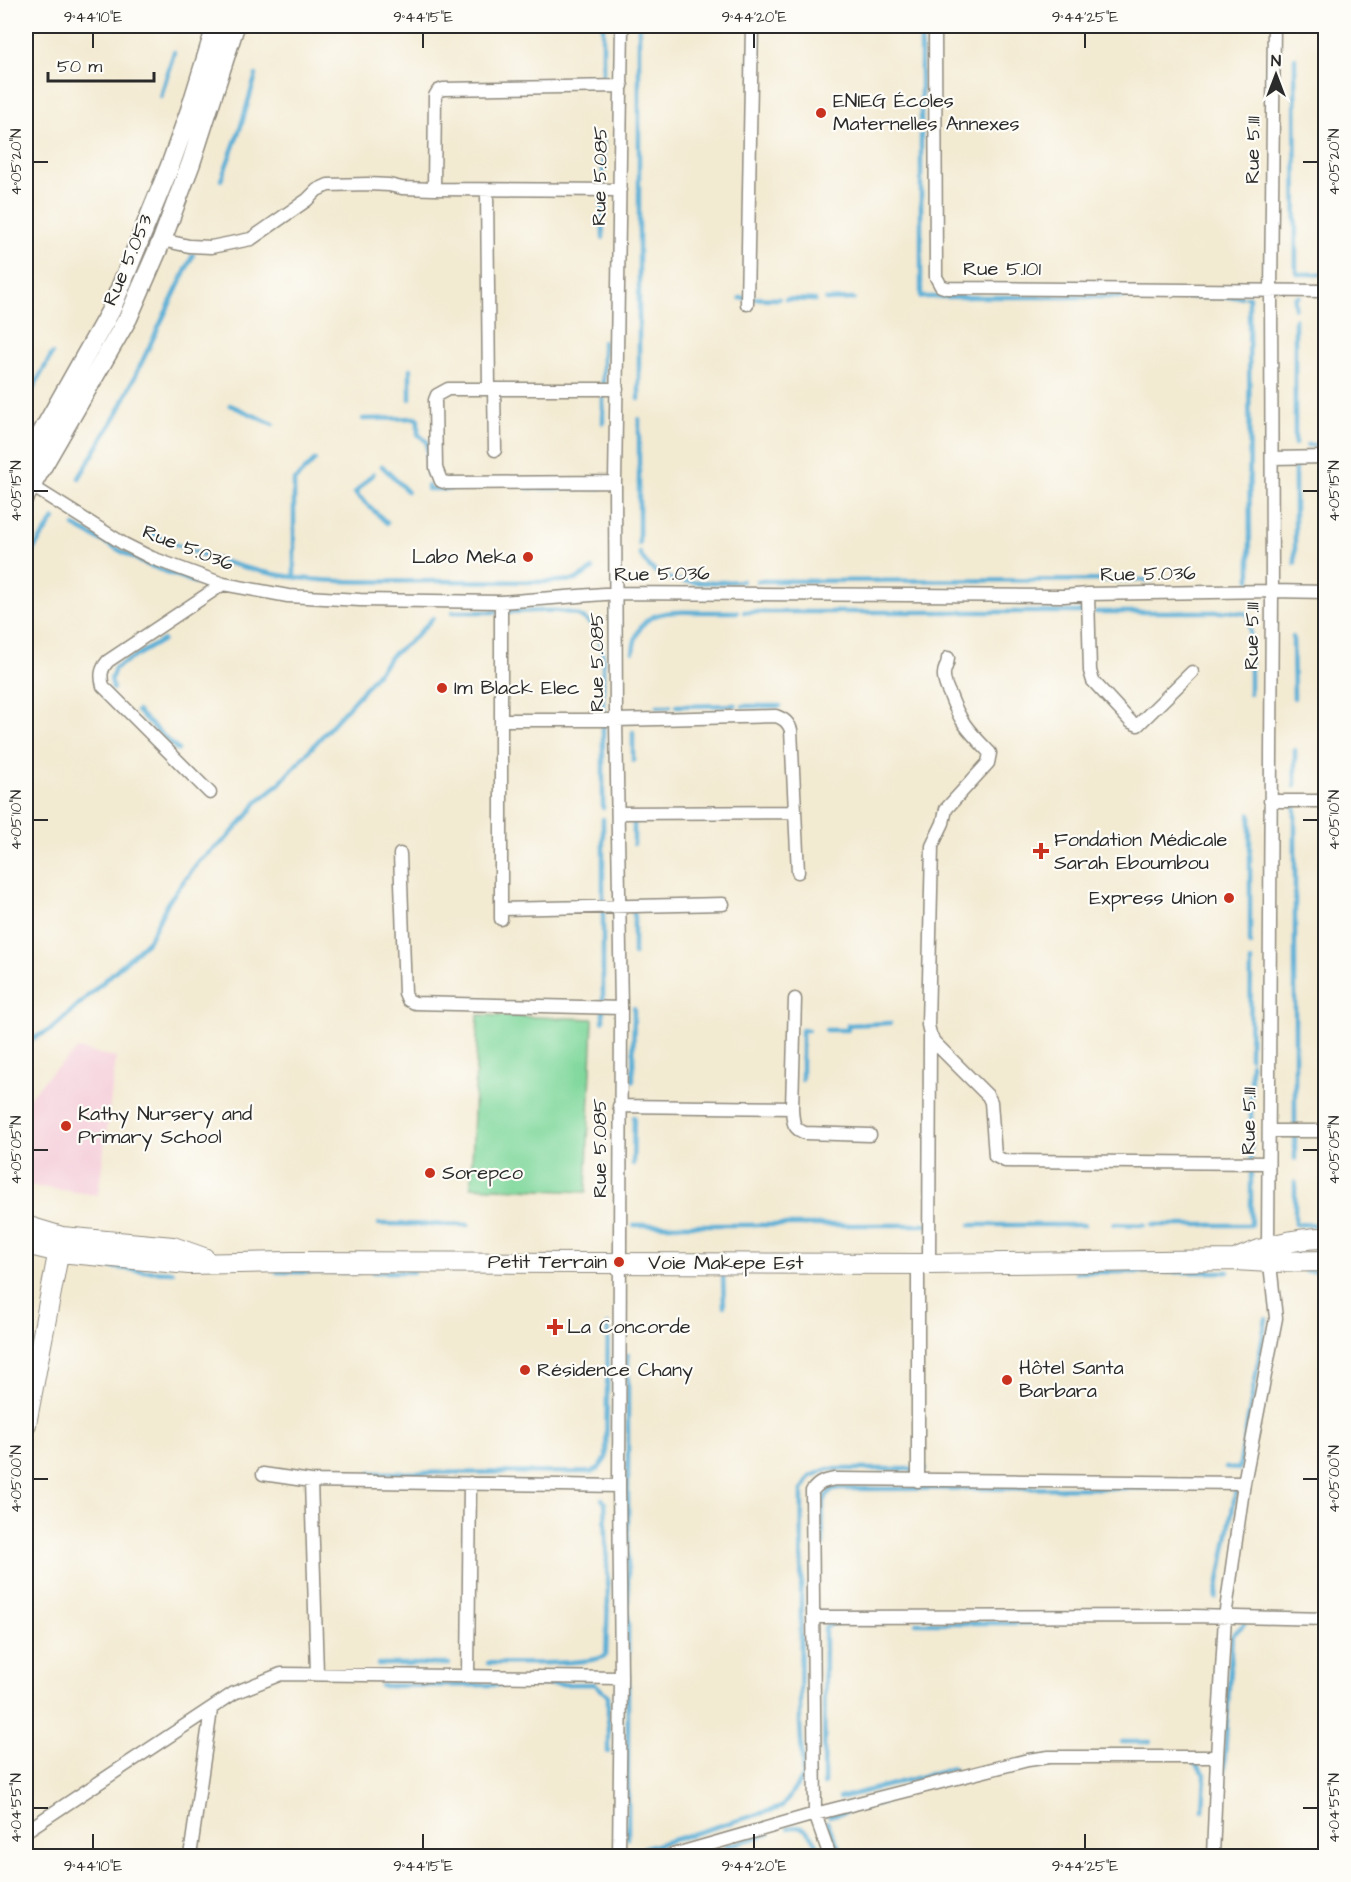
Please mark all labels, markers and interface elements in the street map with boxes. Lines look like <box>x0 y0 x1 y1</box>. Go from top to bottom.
text: 9°44'10"E <box>64 7 122 28</box>
text: 9°44'15"E <box>393 7 453 28</box>
text: 9°44'20"E <box>721 7 787 28</box>
text: 9°44'25"E <box>1052 7 1118 28</box>
scale bar <box>48 45 154 83</box>
north arrow <box>1246 45 1306 105</box>
text: N <box>1271 50 1281 72</box>
text: 50 m <box>57 54 102 79</box>
place label: ENIEG Écoles Maternelles Annexes <box>833 87 1020 138</box>
marker: ENIEG Écoles Maternelles Annexes <box>814 106 828 120</box>
street label: Rue 5.111 <box>1238 115 1268 184</box>
street label: Rue 5.085 <box>585 126 615 226</box>
text: 4°05'20"N <box>6 128 27 196</box>
text: 4°05'20"N <box>1324 128 1345 196</box>
street label: Rue 5.053 <box>96 210 160 310</box>
street label: Rue 5.101 <box>963 255 1041 283</box>
text: 4°05'15"N <box>6 460 27 522</box>
text: 4°05'15"N <box>1324 460 1345 522</box>
street label: Rue 5.036 <box>138 518 238 578</box>
place label: Labo Meka <box>412 543 516 571</box>
marker: Labo Meka <box>521 550 535 564</box>
street label: Rue 5.036 <box>614 559 710 589</box>
street label: Rue 5.036 <box>1100 559 1196 589</box>
street label: Rue 5.111 <box>1237 601 1267 670</box>
street label: Rue 5.085 <box>583 612 611 712</box>
place label: Im Black Elec <box>454 674 580 702</box>
marker: Im Black Elec <box>435 681 449 695</box>
text: 4°05'10"N <box>6 790 27 850</box>
text: 4°05'10"N <box>1324 790 1345 850</box>
place label: Fondation Médicale Sarah Eboumbou <box>1054 826 1228 877</box>
marker: Fondation Médicale Sarah Eboumbou <box>1032 842 1050 860</box>
place label: Express Union <box>1089 884 1217 912</box>
marker: Express Union <box>1222 891 1236 905</box>
street label: Rue 5.111 <box>1234 1086 1264 1155</box>
street label: Rue 5.085 <box>586 1098 614 1198</box>
place label: Kathy Nursery and Primary School <box>78 1100 252 1152</box>
text: 4°05'05"N <box>6 1115 27 1185</box>
text: 4°05'05"N <box>1324 1115 1345 1185</box>
marker: Kathy Nursery and Primary School <box>59 1119 73 1133</box>
place label: Sorepco <box>442 1159 523 1187</box>
marker: Sorepco <box>423 1166 437 1180</box>
place label: Petit Terrain <box>488 1248 607 1276</box>
street label: Voie Makepe Est <box>648 1249 804 1277</box>
marker: Petit Terrain <box>612 1255 626 1269</box>
place label: La Concorde <box>567 1313 691 1341</box>
marker: La Concorde <box>548 1320 562 1334</box>
place label: Hôtel Santa Barbara <box>1019 1354 1124 1405</box>
place label: Résidence Chany <box>537 1356 693 1385</box>
marker: Résidence Chany <box>518 1363 532 1377</box>
marker: Hôtel Santa Barbara <box>1000 1373 1014 1387</box>
text: 4°05'00"N <box>6 1445 27 1513</box>
text: 4°05'00"N <box>1324 1445 1345 1513</box>
text: 4°04'55"N <box>6 1773 27 1843</box>
text: 4°04'55"N <box>1324 1773 1345 1843</box>
text: 9°44'10"E <box>64 1856 122 1877</box>
text: 9°44'15"E <box>393 1856 453 1877</box>
text: 9°44'20"E <box>721 1856 787 1877</box>
text: 9°44'25"E <box>1052 1856 1118 1877</box>

